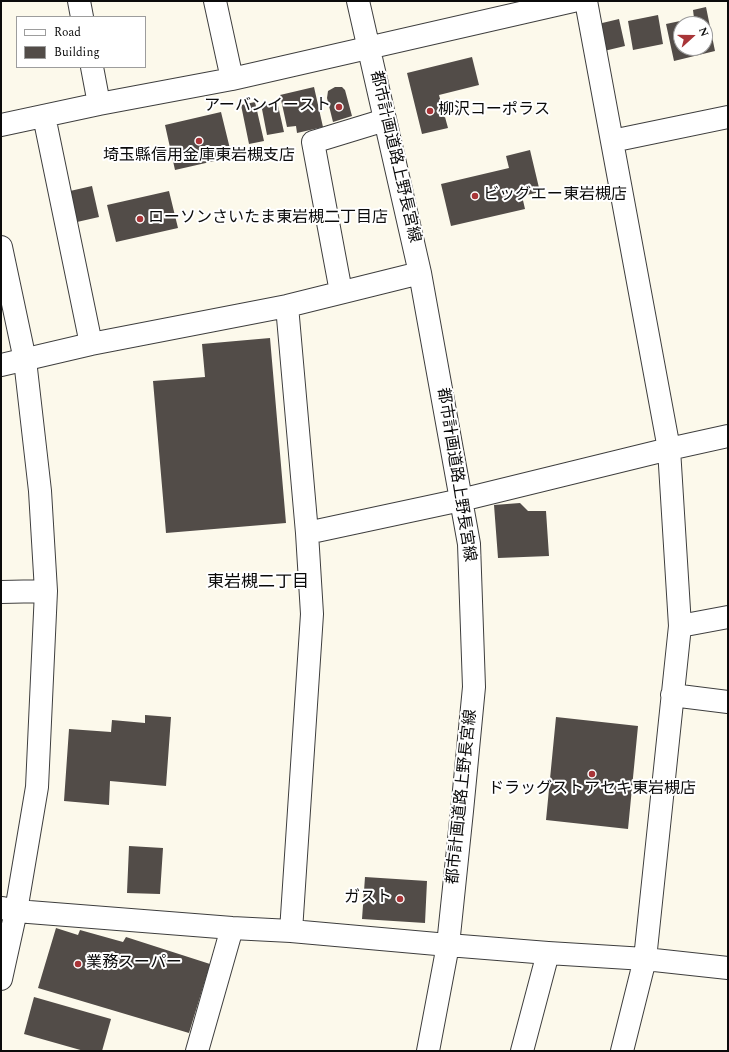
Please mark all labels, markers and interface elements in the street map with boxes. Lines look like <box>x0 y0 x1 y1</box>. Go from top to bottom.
legend <box>16 16 146 68</box>
north arrow <box>673 16 713 56</box>
text: Road <box>54 23 81 42</box>
text: N <box>694 25 713 39</box>
text: Building <box>54 43 100 62</box>
street label: 都市計画道路上野長宮線 <box>365 69 423 245</box>
place label: アーバンイースト <box>204 97 331 117</box>
place label: 柳沢コーポラス <box>438 101 550 121</box>
marker: アーバンイースト <box>334 102 344 112</box>
marker: 柳沢コーポラス <box>425 106 435 116</box>
marker: 埼玉縣信用金庫東岩槻支店 <box>194 136 204 146</box>
place label: 埼玉縣信用金庫東岩槻支店 <box>103 147 295 167</box>
place label: ビッグエー東岩槻店 <box>483 186 627 206</box>
marker: ビッグエー東岩槻店 <box>470 191 480 201</box>
place label: ローソンさいたま東岩槻二丁目店 <box>148 209 388 229</box>
marker: ローソンさいたま東岩槻二丁目店 <box>135 214 145 224</box>
street label: 都市計画道路上野長宮線 <box>432 387 478 563</box>
district label: 東岩槻二丁目 <box>207 574 309 594</box>
street label: 都市計画道路上野長宮線 <box>444 708 482 886</box>
marker: ドラッグストアセキ東岩槻店 <box>587 769 597 779</box>
place label: ドラッグストアセキ東岩槻店 <box>488 780 696 800</box>
place label: ガスト <box>344 889 392 909</box>
marker: ガスト <box>395 894 405 904</box>
place label: 業務スーパー <box>86 954 182 974</box>
marker: 業務スーパー <box>73 959 83 969</box>

